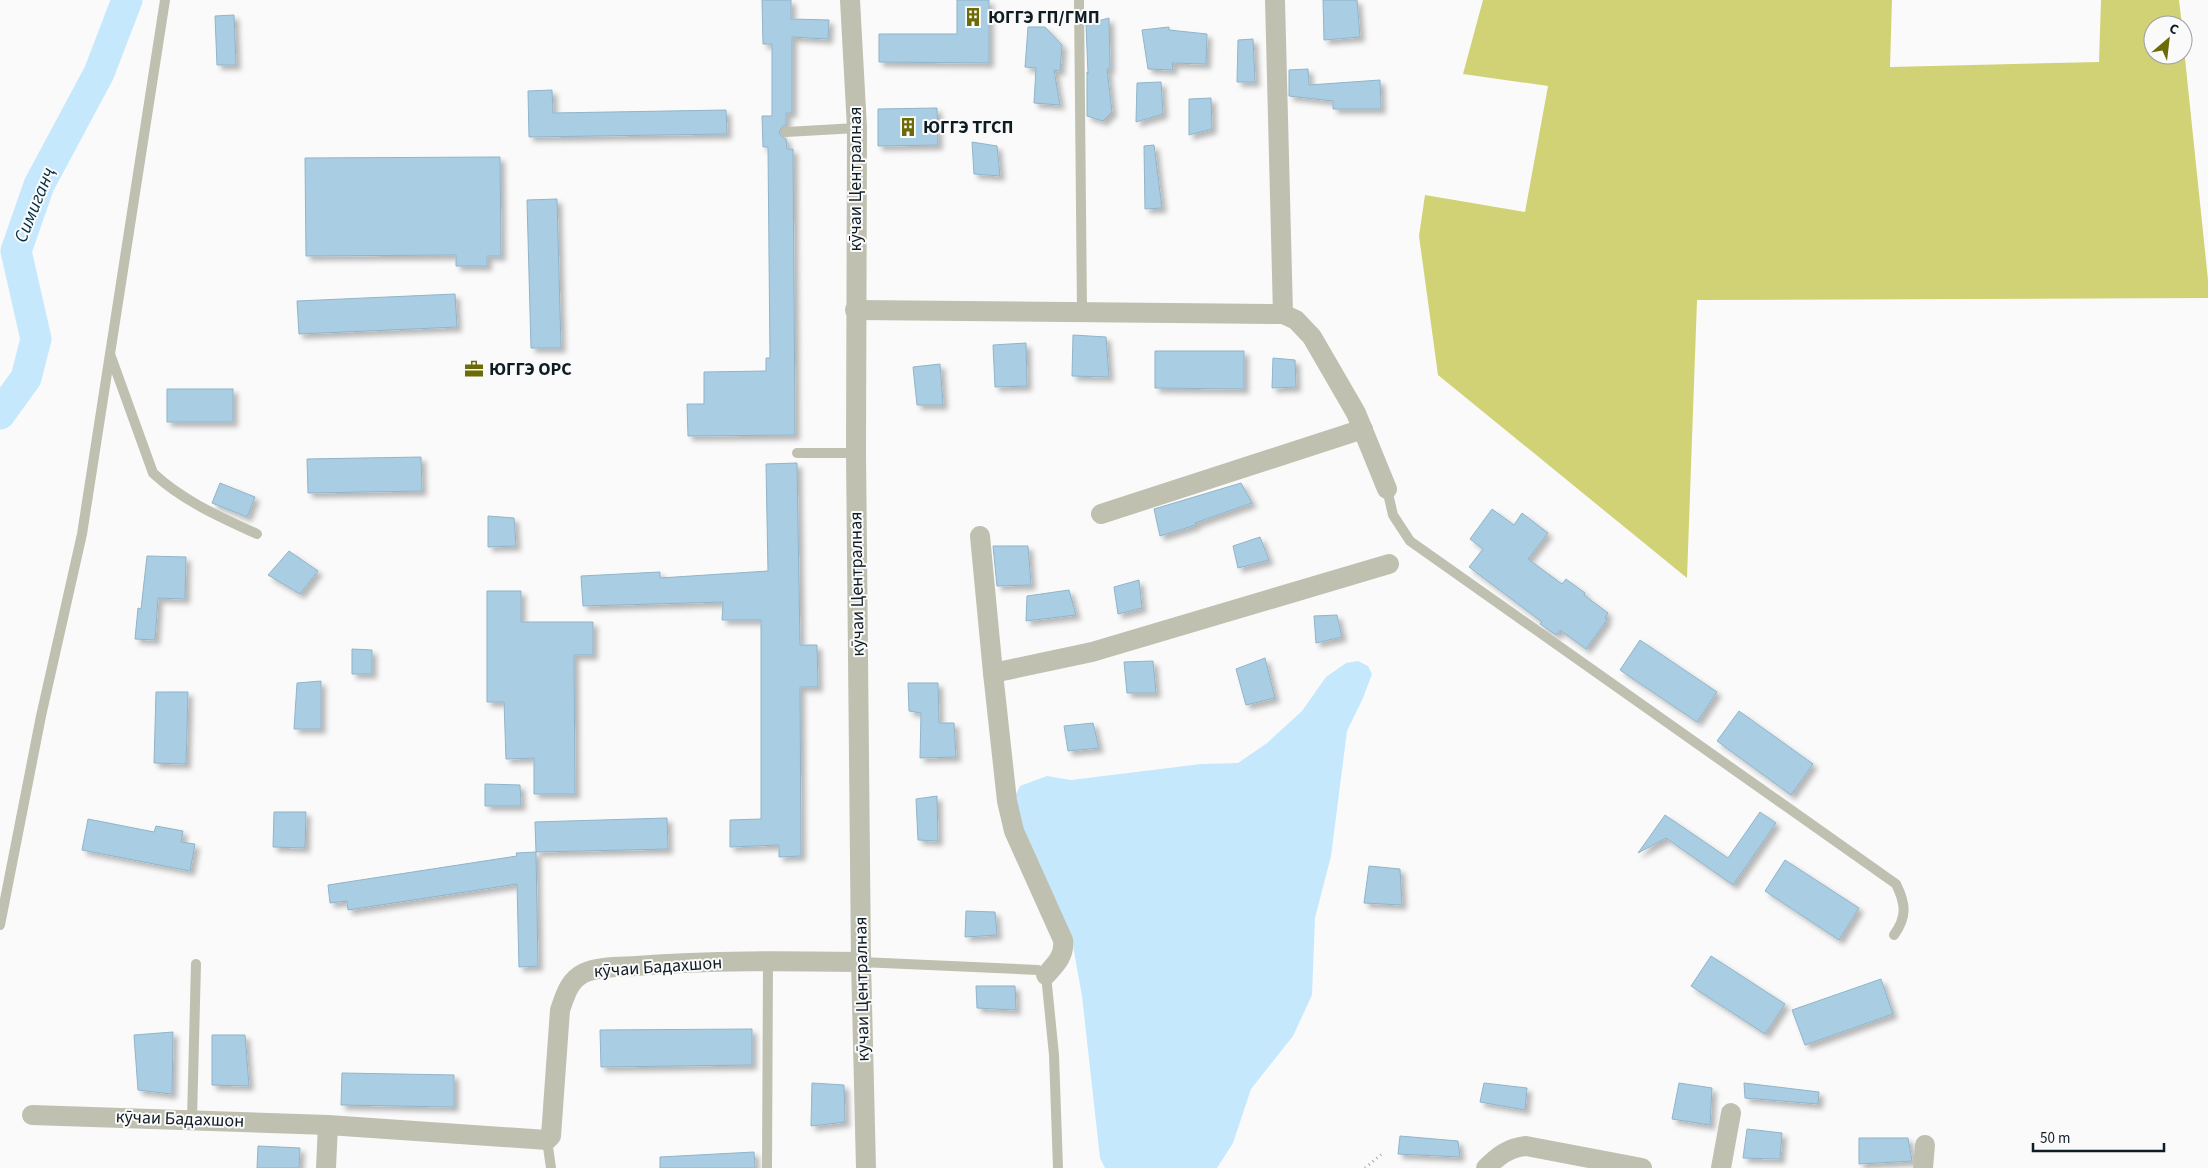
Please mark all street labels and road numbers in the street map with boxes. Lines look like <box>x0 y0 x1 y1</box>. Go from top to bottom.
street label: кӯчаи Централная <box>843 107 868 251</box>
street label: кӯчаи Централная <box>843 511 871 657</box>
street label: кӯчаи Централная <box>848 916 876 1062</box>
street label: кӯчаи Бадахшон <box>593 950 723 984</box>
street label: кӯчаи Бадахшон <box>115 1104 245 1134</box>

